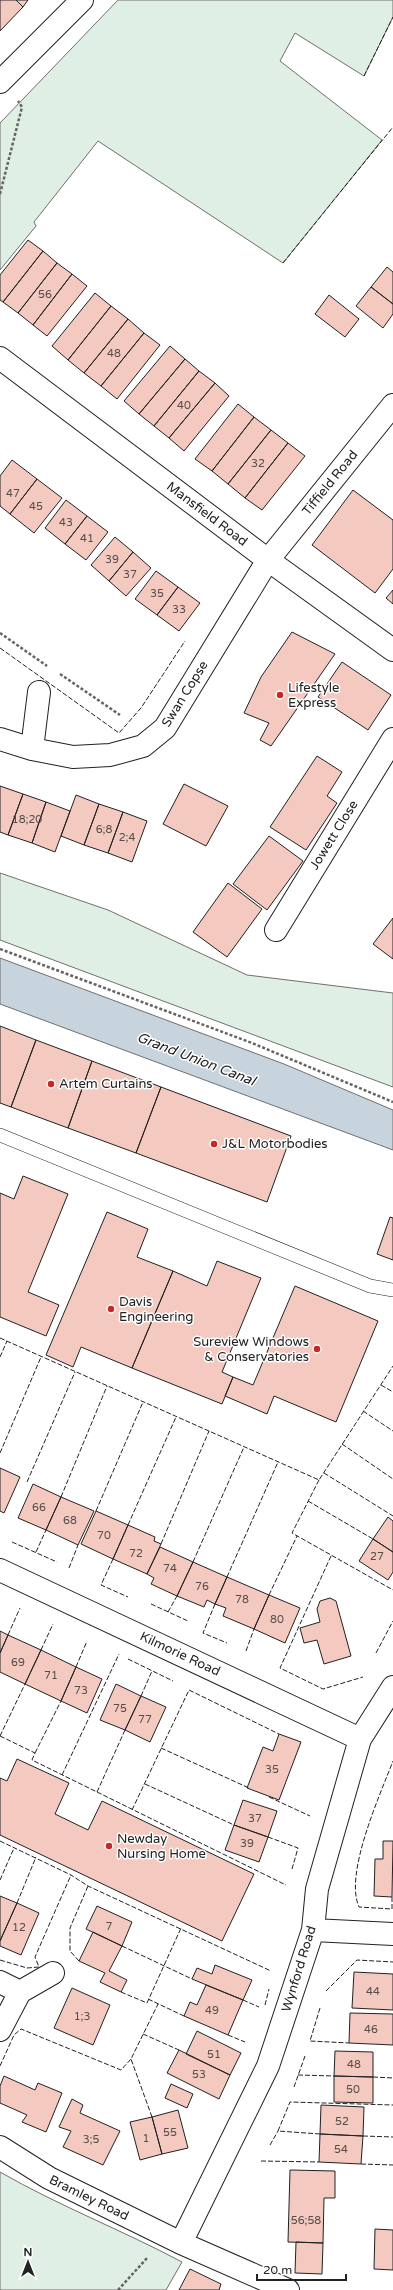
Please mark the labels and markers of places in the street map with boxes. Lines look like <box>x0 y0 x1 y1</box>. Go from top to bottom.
place label: Lifestyle Express <box>288 680 339 711</box>
marker: Lifestyle Express <box>275 690 285 700</box>
place label: Artem Curtains <box>59 1076 153 1092</box>
marker: Artem Curtains <box>46 1079 56 1089</box>
place label: J&L Motorbodies <box>222 1136 328 1152</box>
marker: J&L Motorbodies <box>209 1139 219 1149</box>
place label: Davis Engineering <box>119 1294 194 1325</box>
marker: Davis Engineering <box>106 1304 116 1314</box>
place label: Sureview Windows & Conservatories <box>193 1334 309 1365</box>
marker: Sureview Windows & Conservatories <box>312 1344 322 1354</box>
place label: Newday Nursing Home <box>117 1831 206 1862</box>
marker: Newday Nursing Home <box>104 1841 114 1851</box>

